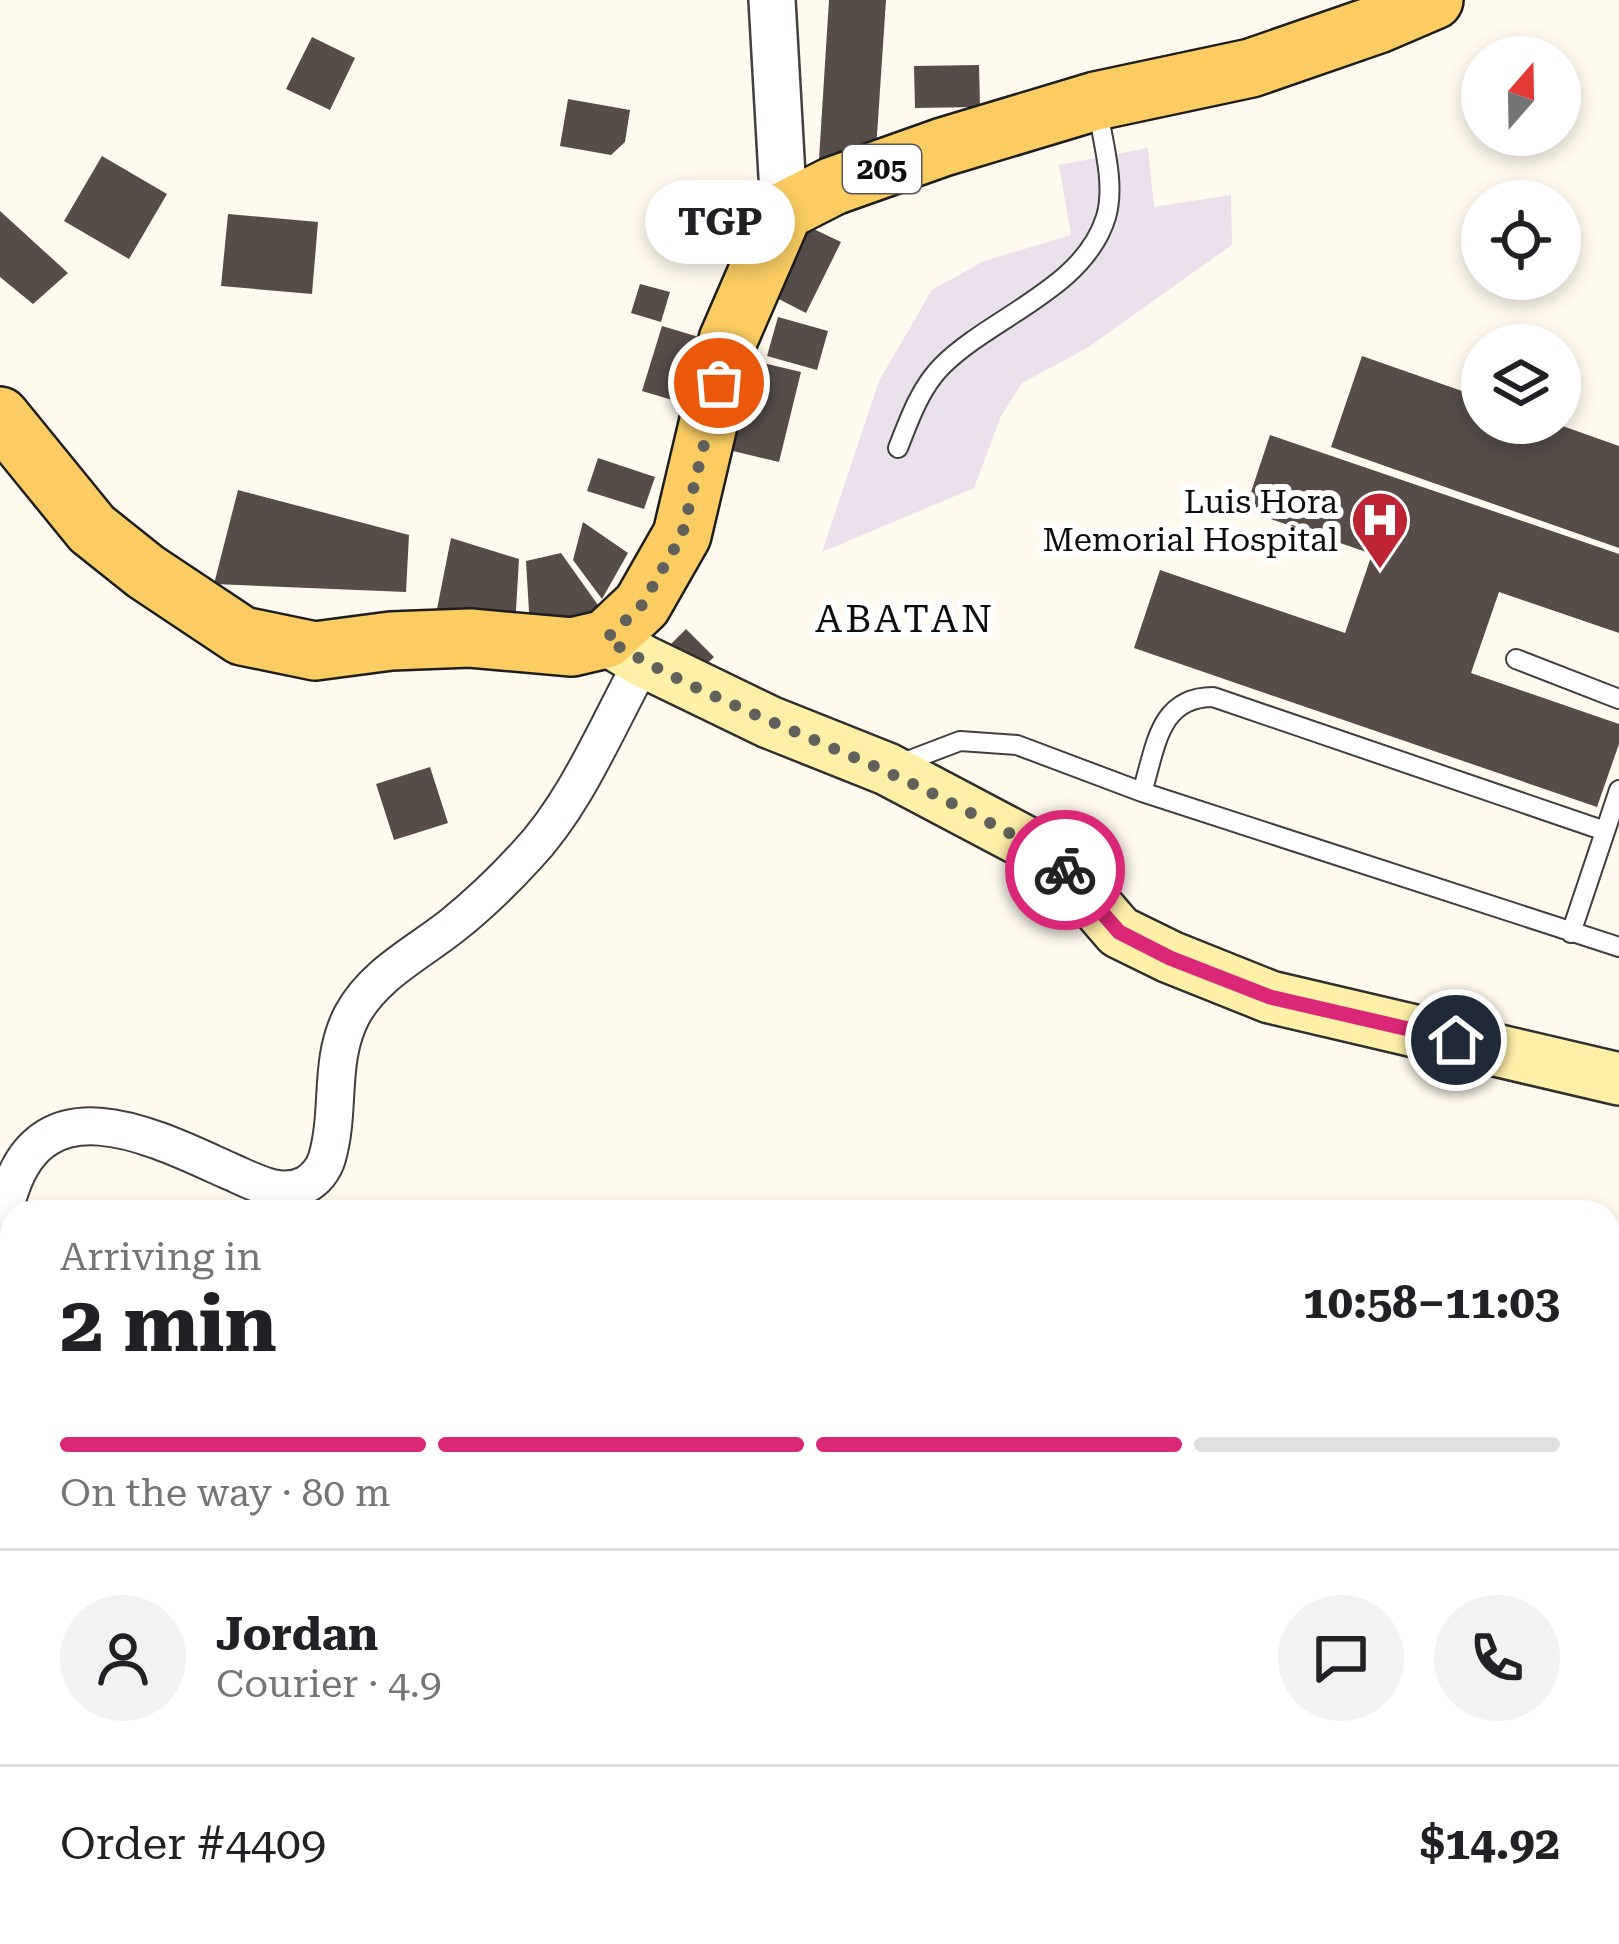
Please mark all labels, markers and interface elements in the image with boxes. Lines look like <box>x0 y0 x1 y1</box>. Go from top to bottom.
north arrow <box>1461 36 1581 156</box>
map controls <box>1461 36 1581 444</box>
road number: 205 <box>843 145 921 193</box>
callout: TGP <box>644 179 794 263</box>
button: locate <box>1461 180 1581 300</box>
text: TGP <box>678 199 762 245</box>
button: layers <box>1461 324 1581 444</box>
pin <box>668 332 770 434</box>
icon: bag <box>686 350 752 416</box>
place label: Luis Hora Memorial Hospital <box>1043 482 1338 559</box>
hospital icon: Luis Hora Memorial Hospital <box>1349 489 1411 571</box>
district label: ABATAN <box>815 596 995 642</box>
courier <box>1005 810 1125 930</box>
icon: bike <box>1032 837 1098 903</box>
pin <box>1405 989 1507 1091</box>
icon: home <box>1423 1007 1489 1073</box>
text: Arriving in <box>60 1234 262 1280</box>
text: 10:58–11:03 <box>1303 1276 1560 1329</box>
text: 2 min <box>60 1279 277 1370</box>
text: On the way · 80 m <box>60 1470 391 1516</box>
button: person <box>60 1595 186 1721</box>
button: chat <box>1278 1595 1404 1721</box>
button: phone <box>1434 1595 1560 1721</box>
text: Jordan <box>216 1608 378 1661</box>
text: Courier · 4.9 <box>216 1661 442 1707</box>
text: Order #4409 <box>60 1817 326 1870</box>
text: $14.92 <box>1420 1817 1560 1870</box>

